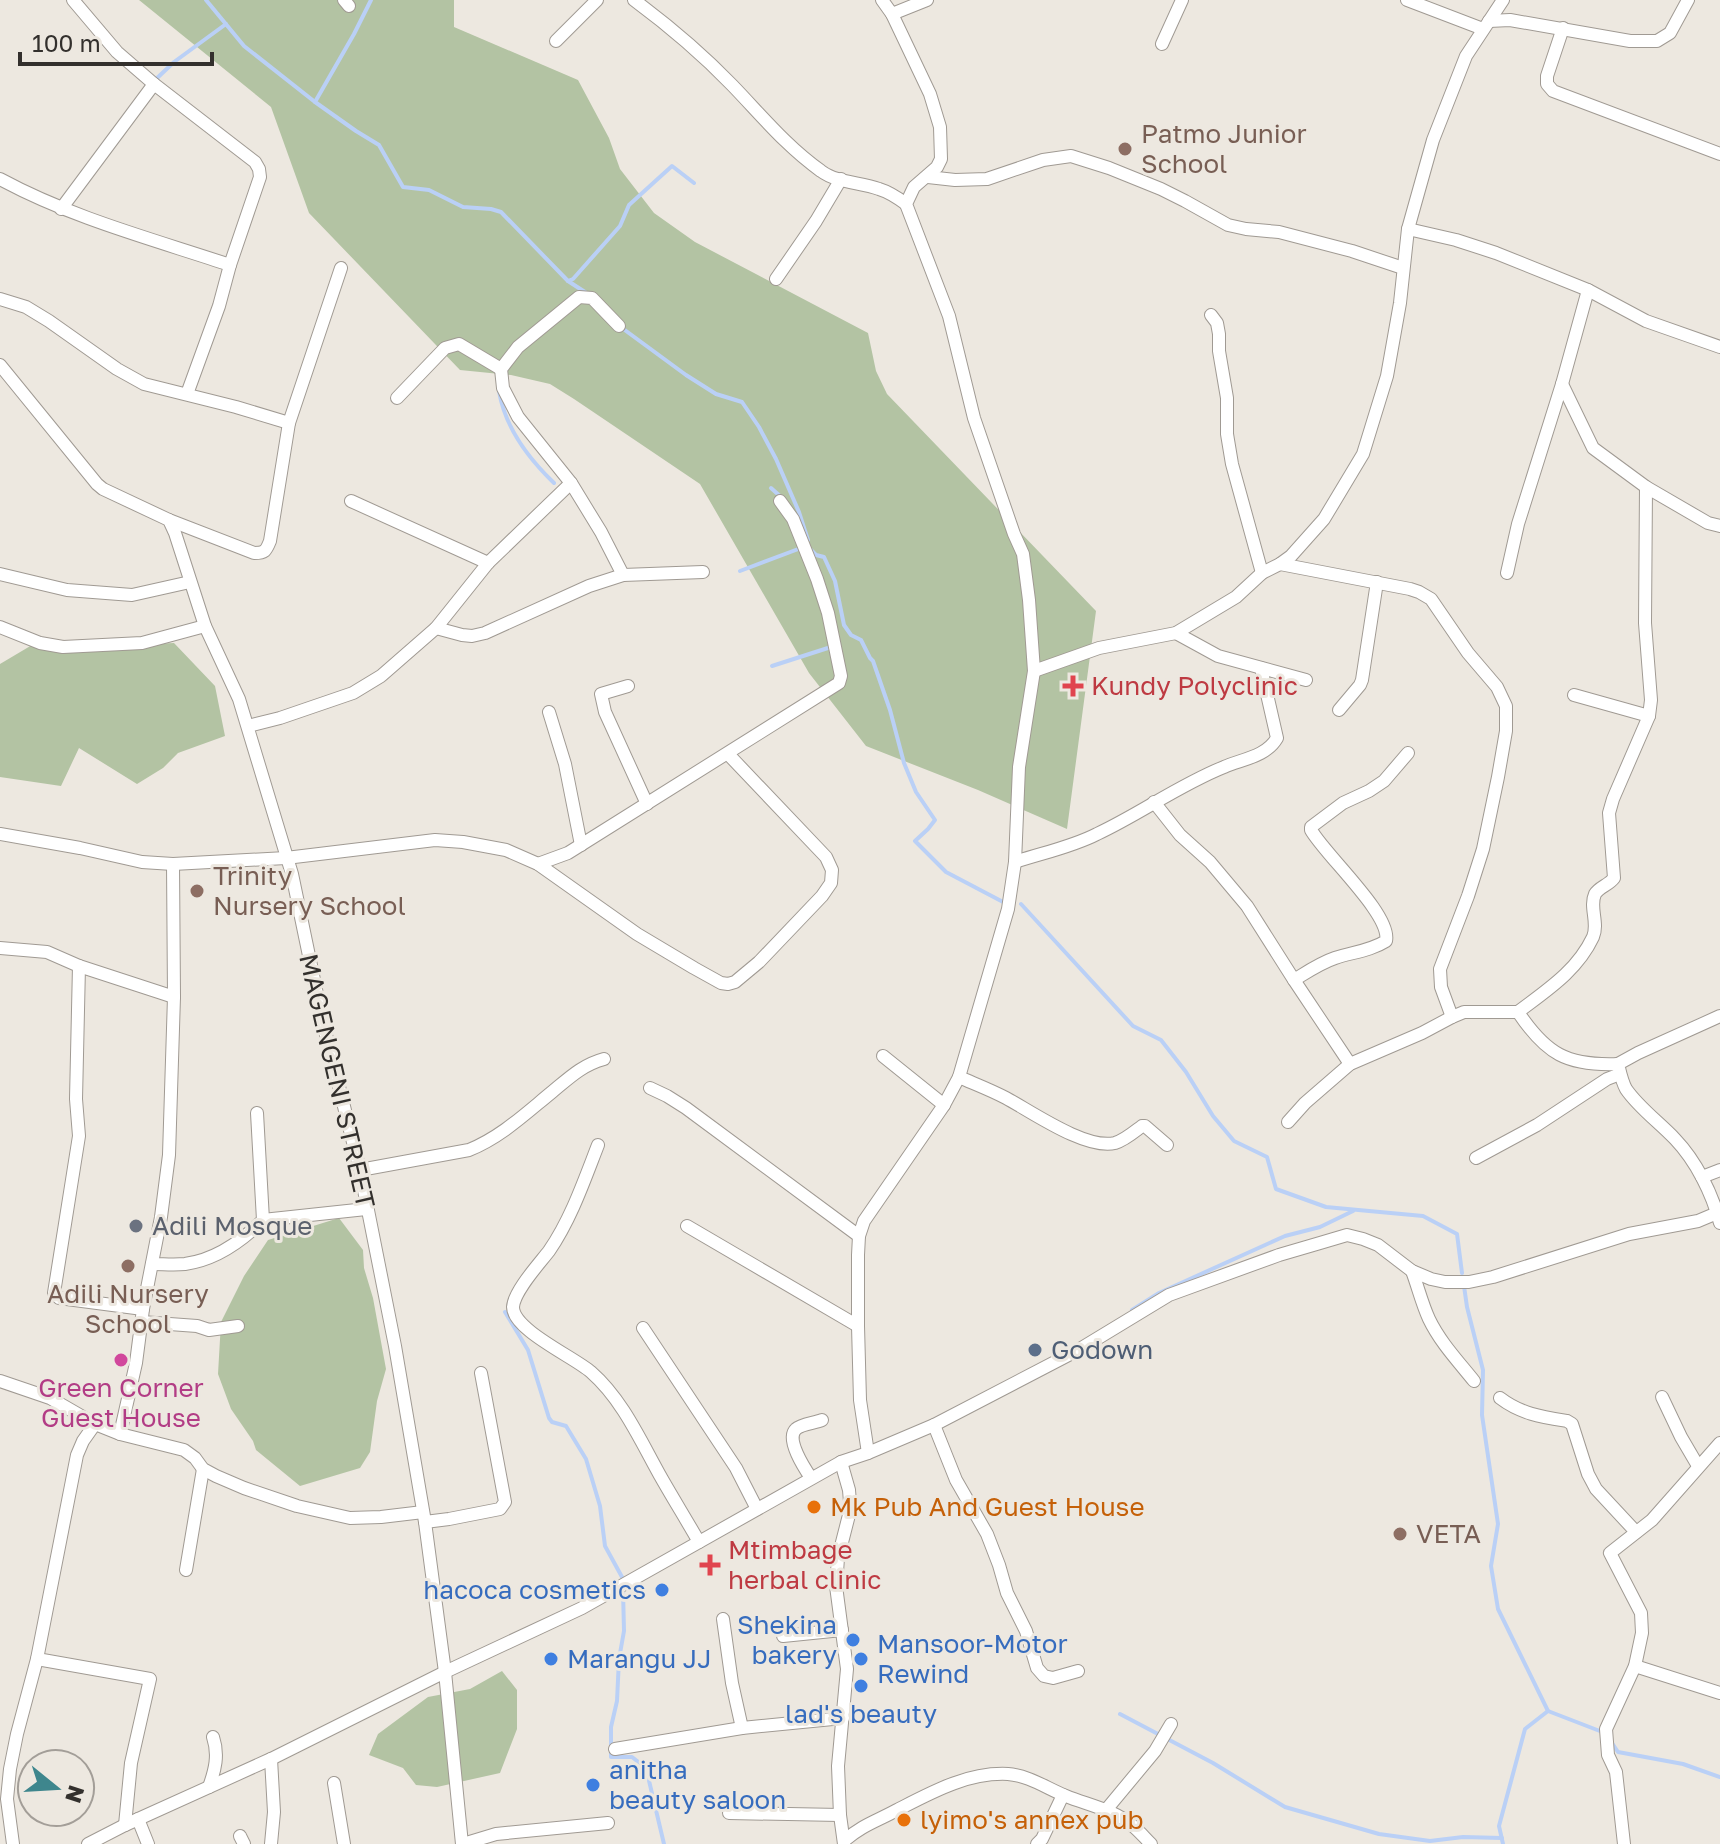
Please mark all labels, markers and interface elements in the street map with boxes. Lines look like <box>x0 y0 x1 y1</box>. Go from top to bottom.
scale bar <box>20 16 212 66</box>
text: 100 m <box>32 28 101 57</box>
place label: Patmo Junior School <box>1141 118 1307 179</box>
marker: Patmo Junior School <box>1116 140 1134 158</box>
place label: Kundy Polyclinic <box>1091 670 1298 701</box>
marker: Kundy Polyclinic <box>1062 675 1084 697</box>
place label: Trinity Nursery School <box>213 860 406 921</box>
marker: Trinity Nursery School <box>188 882 206 900</box>
street label: MAGENGENI STREET <box>293 951 382 1211</box>
place label: Adili Mosque <box>152 1210 312 1241</box>
marker: Adili Mosque <box>127 1217 145 1235</box>
marker: Adili Nursery School <box>119 1257 137 1275</box>
place label: Adili Nursery School <box>47 1278 209 1339</box>
place label: Godown <box>1051 1334 1153 1365</box>
marker: Godown <box>1026 1341 1044 1359</box>
marker: Green Corner Guest House <box>112 1351 130 1369</box>
place label: Green Corner Guest House <box>38 1372 204 1433</box>
place label: Mk Pub And Guest House <box>830 1491 1144 1522</box>
marker: Mk Pub And Guest House <box>805 1498 823 1516</box>
place label: VETA <box>1416 1518 1481 1549</box>
marker: VETA <box>1391 1525 1409 1543</box>
place label: Mtimbage herbal clinic <box>728 1534 881 1595</box>
marker: Mtimbage herbal clinic <box>699 1554 721 1576</box>
place label: hacoca cosmetics <box>423 1574 646 1605</box>
marker: hacoca cosmetics <box>653 1581 671 1599</box>
place label: Shekina bakery <box>737 1609 837 1670</box>
place label: Mansoor-Motor Rewind <box>877 1628 1068 1689</box>
marker: Shekina bakery <box>844 1631 862 1649</box>
place label: Marangu JJ <box>567 1643 712 1674</box>
marker: Marangu JJ <box>542 1650 560 1668</box>
marker: Mansoor-Motor Rewind <box>852 1650 870 1668</box>
marker: lad's beauty <box>852 1677 870 1695</box>
place label: lad's beauty <box>785 1698 937 1729</box>
north arrow <box>16 1748 96 1828</box>
place label: anitha beauty saloon <box>609 1754 786 1815</box>
marker: anitha beauty saloon <box>584 1776 602 1794</box>
text: N <box>60 1782 91 1806</box>
place label: lyimo's annex pub <box>920 1804 1143 1835</box>
marker: lyimo's annex pub <box>895 1811 913 1829</box>

